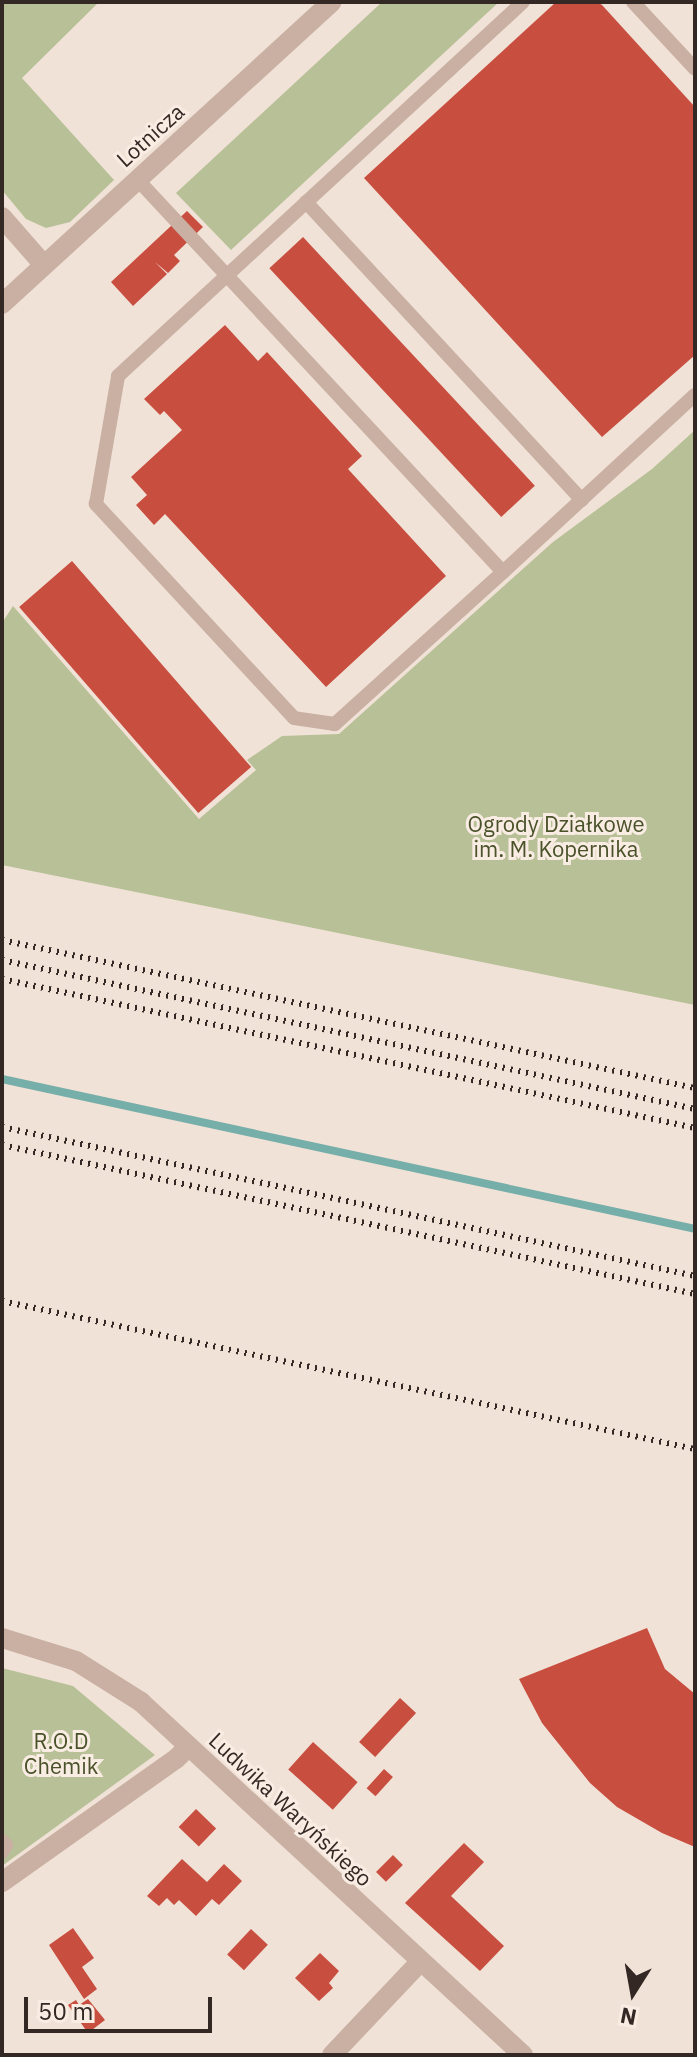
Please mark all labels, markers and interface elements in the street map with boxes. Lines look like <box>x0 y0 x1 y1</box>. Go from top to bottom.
street label: Lotnicza <box>111 98 189 172</box>
park label: Ogrody Działkowe im. M. Kopernika <box>467 810 645 862</box>
park label: R.O.D Chemik <box>24 1727 98 1778</box>
street label: Ludwika Waryńskiego <box>204 1727 378 1891</box>
north arrow <box>593 1953 673 2033</box>
scale bar <box>28 1981 216 2031</box>
text: 50 m <box>38 1995 93 2027</box>
text: N <box>618 2001 639 2033</box>

